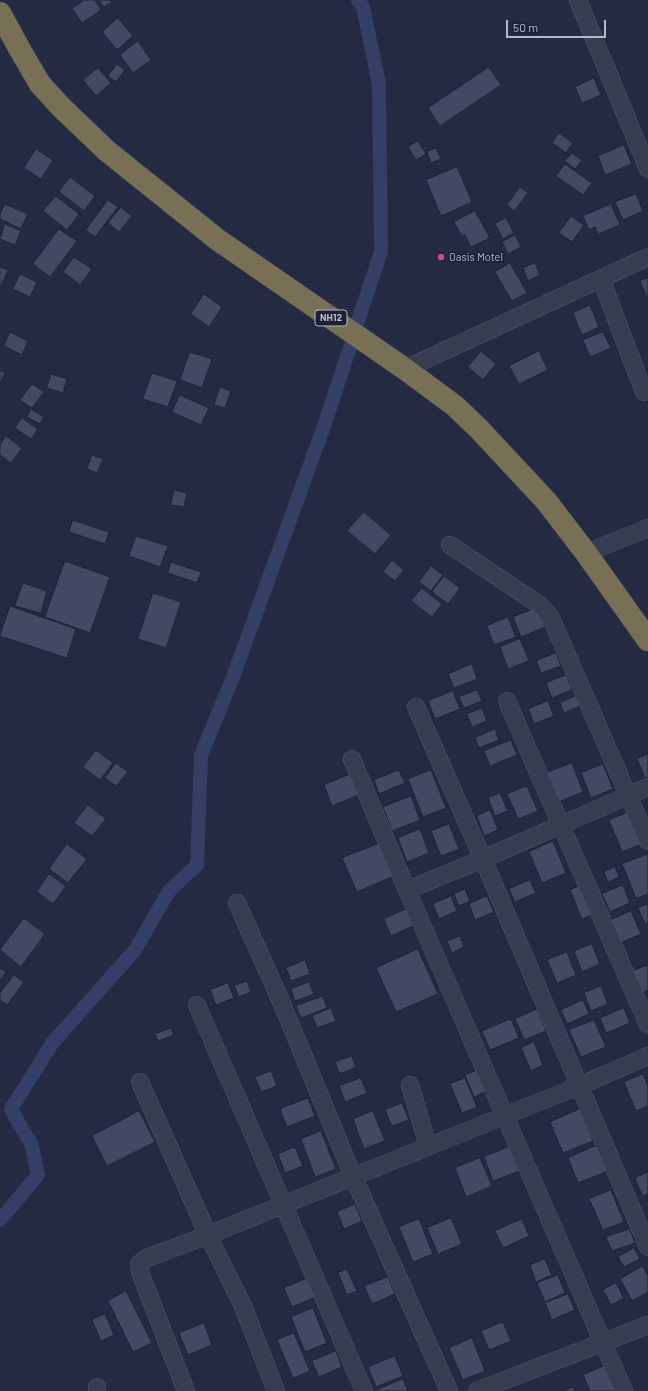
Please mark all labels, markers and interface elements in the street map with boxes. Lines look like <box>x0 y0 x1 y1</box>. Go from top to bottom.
scale bar <box>508 12 608 38</box>
text: 50 m <box>513 20 538 34</box>
place label: Oasis Motel <box>449 250 503 264</box>
marker: Oasis Motel <box>436 252 446 262</box>
road number: NH12 <box>315 310 347 326</box>

